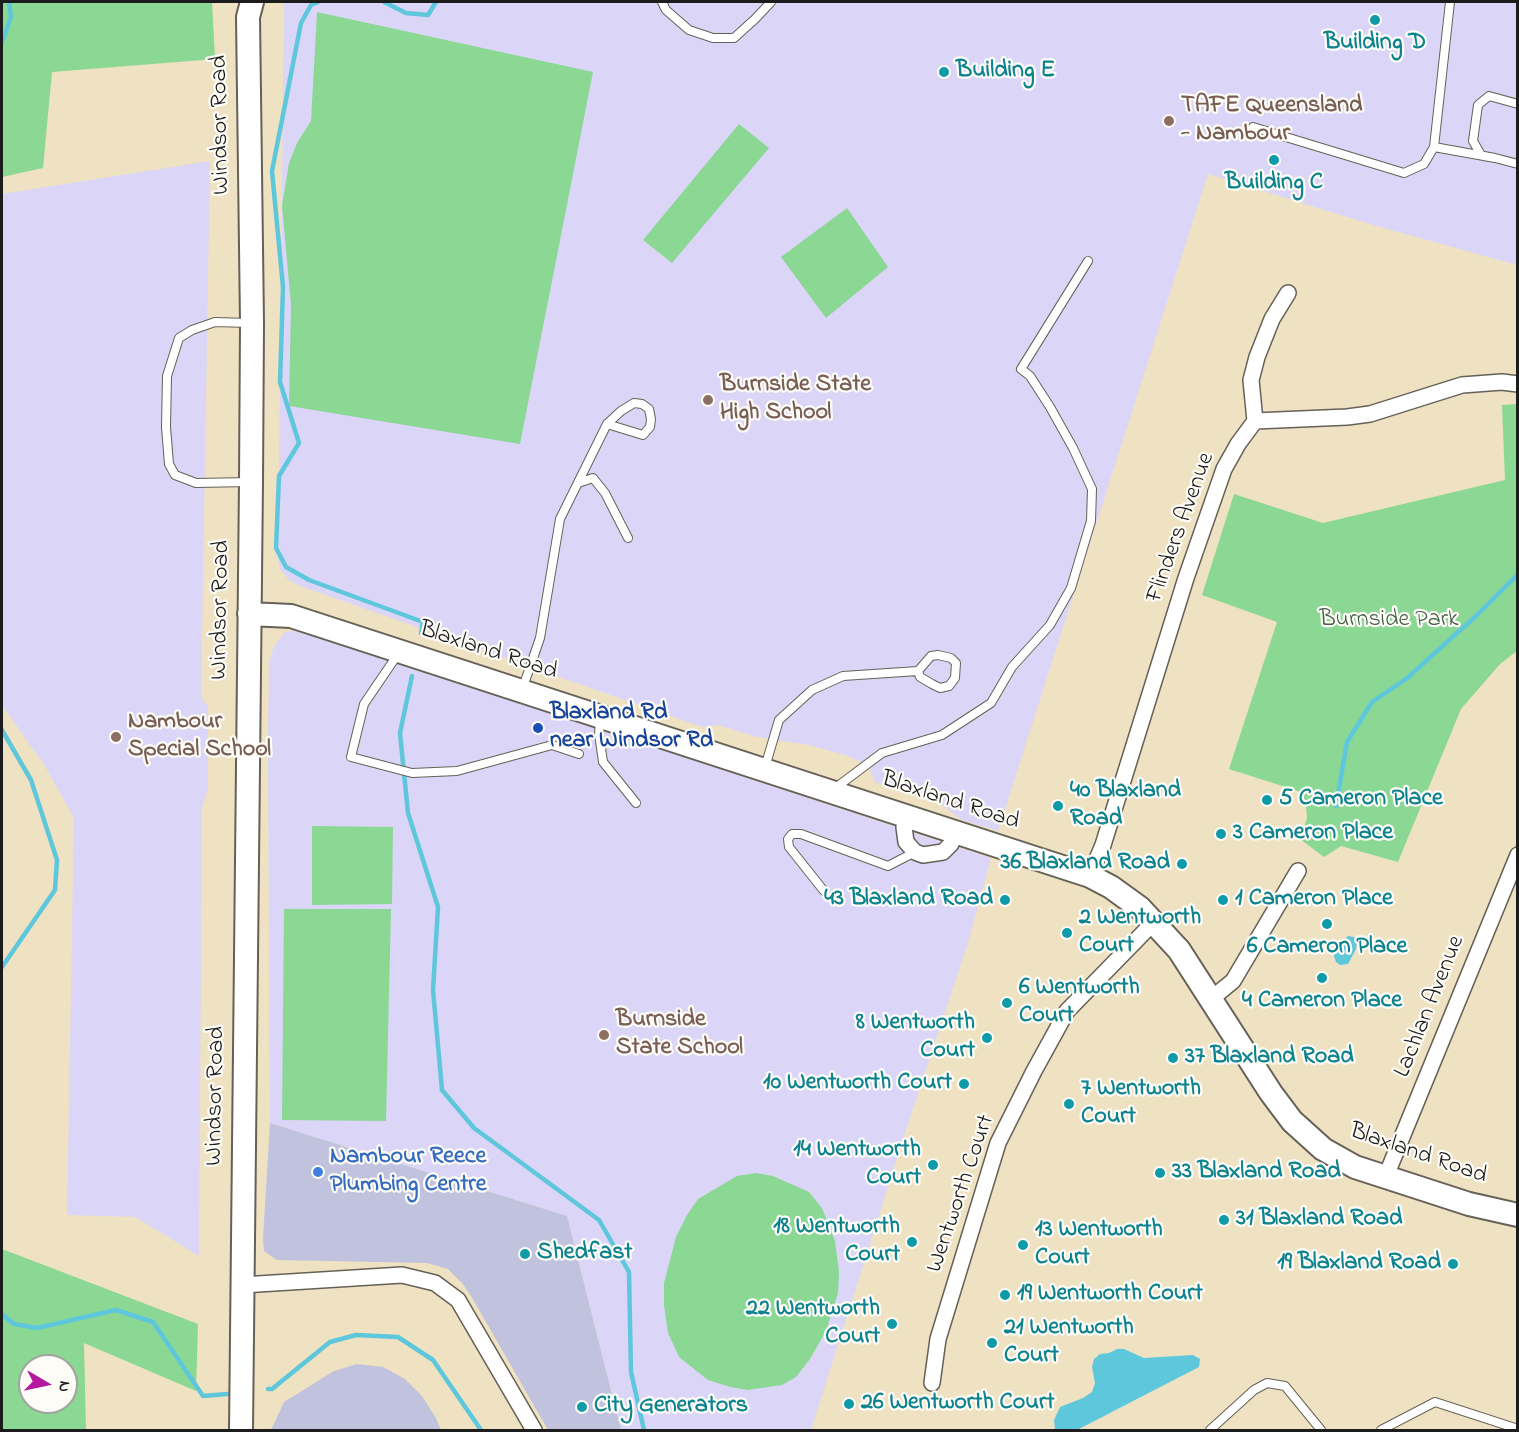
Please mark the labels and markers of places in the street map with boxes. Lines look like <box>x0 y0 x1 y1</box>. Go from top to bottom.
marker: Building D <box>1368 13 1382 27</box>
place label: Building D <box>1324 30 1426 58</box>
place label: Building E <box>956 58 1055 86</box>
marker: Building E <box>937 65 951 79</box>
place label: TAFE Queensland - Nambour <box>1181 93 1363 149</box>
marker: TAFE Queensland - Nambour <box>1162 114 1176 128</box>
marker: Building C <box>1267 153 1281 167</box>
place label: Building C <box>1225 170 1323 198</box>
place label: Burnside State High School <box>720 372 871 428</box>
marker: Burnside State High School <box>701 393 715 407</box>
place label: Blaxland Rd near Windsor Rd <box>550 700 713 756</box>
place label: Nambour Special School <box>128 709 271 765</box>
marker: Blaxland Rd near Windsor Rd <box>531 721 545 735</box>
marker: Nambour Special School <box>109 730 123 744</box>
place label: 40 Blaxland Road <box>1070 778 1181 834</box>
place label: 5 Cameron Place <box>1279 786 1443 814</box>
marker: 5 Cameron Place <box>1260 793 1274 807</box>
marker: 40 Blaxland Road <box>1051 799 1065 813</box>
place label: 3 Cameron Place <box>1233 820 1393 848</box>
marker: 3 Cameron Place <box>1214 827 1228 841</box>
place label: 36 Blaxland Road <box>1001 850 1170 878</box>
marker: 36 Blaxland Road <box>1175 857 1189 871</box>
place label: 43 Blaxland Road <box>824 886 993 914</box>
place label: 1 Cameron Place <box>1235 886 1393 914</box>
marker: 43 Blaxland Road <box>998 893 1012 907</box>
marker: 1 Cameron Place <box>1216 893 1230 907</box>
place label: 2 Wentworth Court <box>1079 905 1201 961</box>
marker: 6 Cameron Place <box>1320 917 1334 931</box>
marker: 2 Wentworth Court <box>1060 926 1074 940</box>
place label: 6 Cameron Place <box>1247 934 1407 962</box>
marker: 4 Cameron Place <box>1315 971 1329 985</box>
place label: 6 Wentworth Court <box>1019 975 1140 1031</box>
place label: 4 Cameron Place <box>1242 988 1402 1016</box>
marker: 6 Wentworth Court <box>1000 996 1014 1010</box>
place label: Burnside State School <box>616 1007 743 1063</box>
place label: 8 Wentworth Court <box>856 1010 975 1066</box>
marker: Burnside State School <box>597 1028 611 1042</box>
marker: 8 Wentworth Court <box>980 1031 994 1045</box>
place label: 37 Blaxland Road <box>1185 1044 1354 1072</box>
marker: 37 Blaxland Road <box>1166 1051 1180 1065</box>
place label: 10 Wentworth Court <box>763 1070 952 1098</box>
place label: 7 Wentworth Court <box>1081 1076 1201 1132</box>
marker: 10 Wentworth Court <box>957 1077 971 1091</box>
marker: 7 Wentworth Court <box>1062 1097 1076 1111</box>
place label: 14 Wentworth Court <box>793 1137 921 1193</box>
place label: Nambour Reece Plumbing Centre <box>330 1144 486 1200</box>
marker: 14 Wentworth Court <box>926 1158 940 1172</box>
place label: 33 Blaxland Road <box>1172 1159 1341 1187</box>
marker: Nambour Reece Plumbing Centre <box>311 1165 325 1179</box>
marker: 33 Blaxland Road <box>1153 1166 1167 1180</box>
place label: 31 Blaxland Road <box>1236 1206 1403 1234</box>
marker: 31 Blaxland Road <box>1217 1213 1231 1227</box>
place label: 18 Wentworth Court <box>773 1214 900 1270</box>
place label: 13 Wentworth Court <box>1035 1217 1163 1273</box>
marker: 18 Wentworth Court <box>905 1235 919 1249</box>
marker: 13 Wentworth Court <box>1016 1238 1030 1252</box>
place label: Shedfast <box>537 1240 632 1268</box>
marker: Shedfast <box>518 1247 532 1261</box>
place label: 19 Blaxland Road <box>1277 1250 1441 1278</box>
marker: 19 Blaxland Road <box>1446 1257 1460 1271</box>
place label: 19 Wentworth Court <box>1017 1281 1203 1309</box>
marker: 19 Wentworth Court <box>998 1288 1012 1302</box>
place label: 22 Wentworth Court <box>746 1296 880 1352</box>
place label: 21 Wentworth Court <box>1004 1315 1134 1371</box>
marker: 22 Wentworth Court <box>885 1317 899 1331</box>
marker: 21 Wentworth Court <box>985 1336 999 1350</box>
place label: 26 Wentworth Court <box>861 1390 1054 1418</box>
place label: City Generators <box>594 1393 748 1421</box>
marker: 26 Wentworth Court <box>842 1397 856 1411</box>
marker: City Generators <box>575 1400 589 1414</box>

